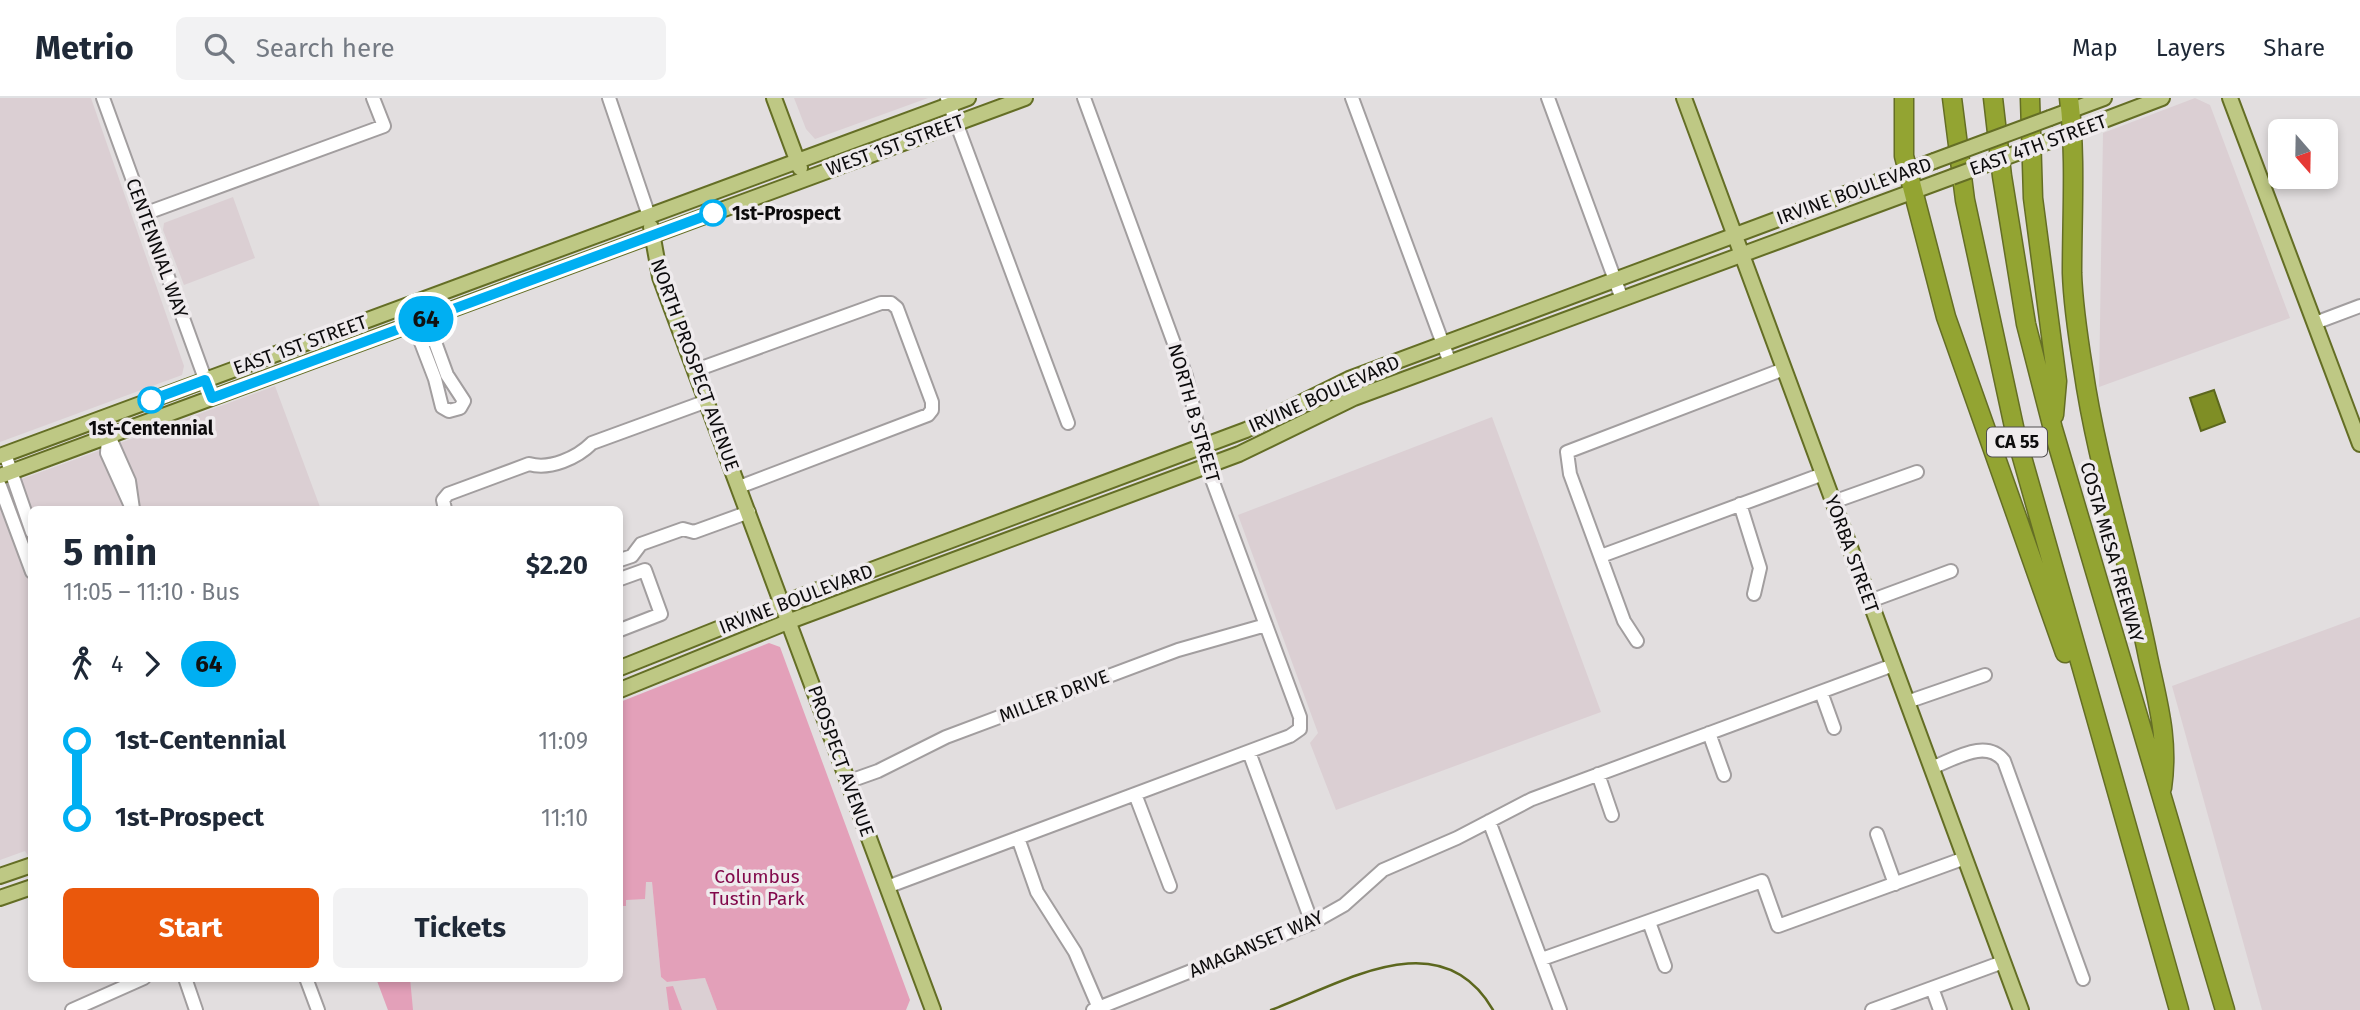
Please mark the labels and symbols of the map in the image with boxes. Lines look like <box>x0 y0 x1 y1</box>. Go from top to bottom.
street label: WEST 1ST STREET <box>823 109 967 181</box>
street label: EAST 4TH STREET <box>1966 109 2110 180</box>
north arrow <box>2268 119 2338 189</box>
street label: IRVINE BOULEVARD <box>1773 152 1935 230</box>
street label: CENTENNIAL WAY <box>121 175 193 321</box>
marker: 1st-Prospect <box>700 200 726 226</box>
place label: 1st-Prospect <box>732 202 842 225</box>
street label: NORTH PROSPECT AVENUE <box>646 256 744 474</box>
line badge: 64 <box>394 296 458 342</box>
street label: EAST 1ST STREET <box>230 310 370 380</box>
street label: NORTH B STREET <box>1163 341 1225 485</box>
street label: IRVINE BOULEVARD <box>1245 350 1403 438</box>
marker: 1st-Centennial <box>138 387 164 413</box>
place label: 1st-Centennial <box>89 417 214 440</box>
road number: CA 55 <box>1987 428 2047 456</box>
street label: COSTA MESA FREEWAY <box>2075 459 2149 645</box>
street label: YORBA STREET <box>1820 492 1884 616</box>
street label: IRVINE BOULEVARD <box>716 559 876 639</box>
street label: MILLER DRIVE <box>996 664 1112 728</box>
street label: PROSPECT AVENUE <box>803 682 879 840</box>
park label: Columbus Tustin Park <box>710 865 805 910</box>
street label: AMAGANSET WAY <box>1185 905 1327 983</box>

